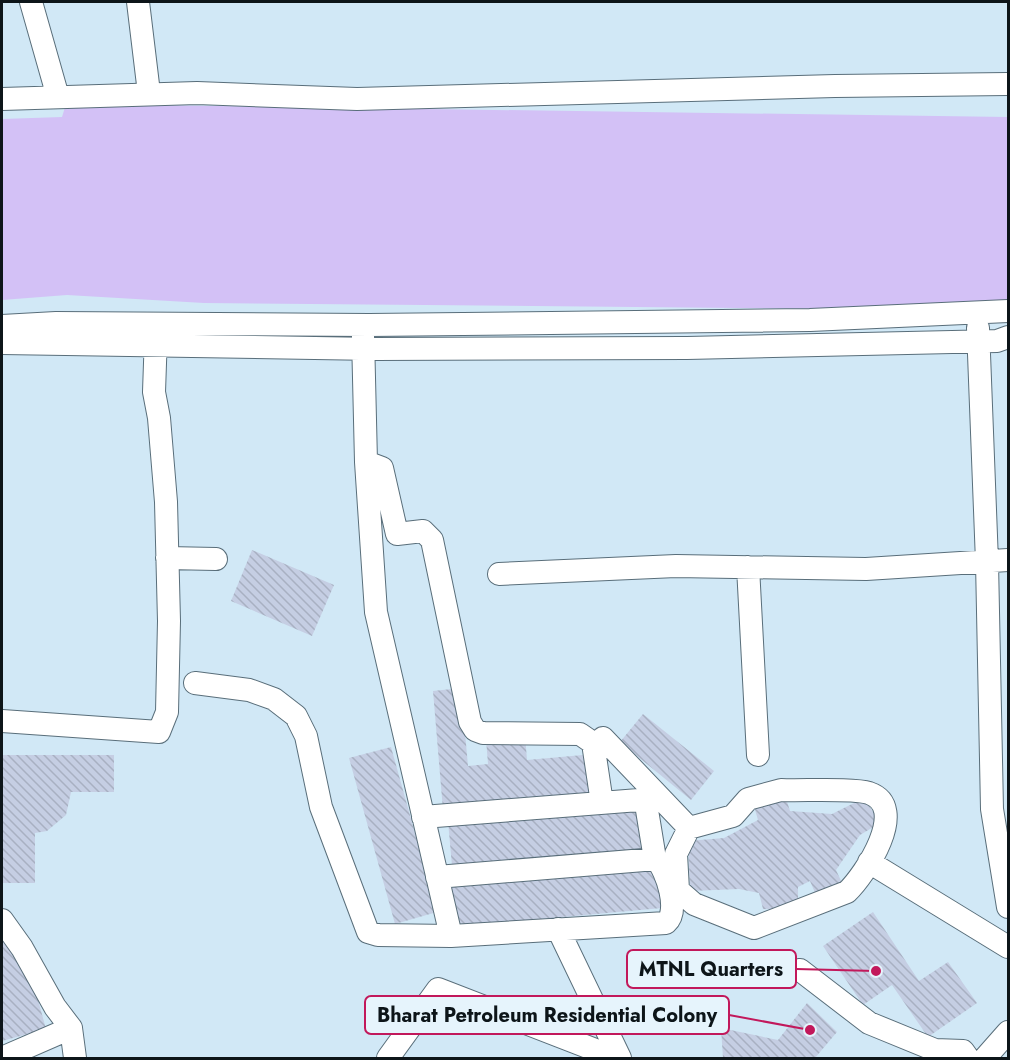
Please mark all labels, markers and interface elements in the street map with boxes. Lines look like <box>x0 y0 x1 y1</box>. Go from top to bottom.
callout: MTNL Quarters <box>627 950 796 988</box>
text: MTNL Quarters <box>639 955 783 984</box>
callout: Bharat Petroleum Residential Colony <box>365 996 729 1034</box>
text: Bharat Petroleum Residential Colony <box>377 1001 718 1030</box>

